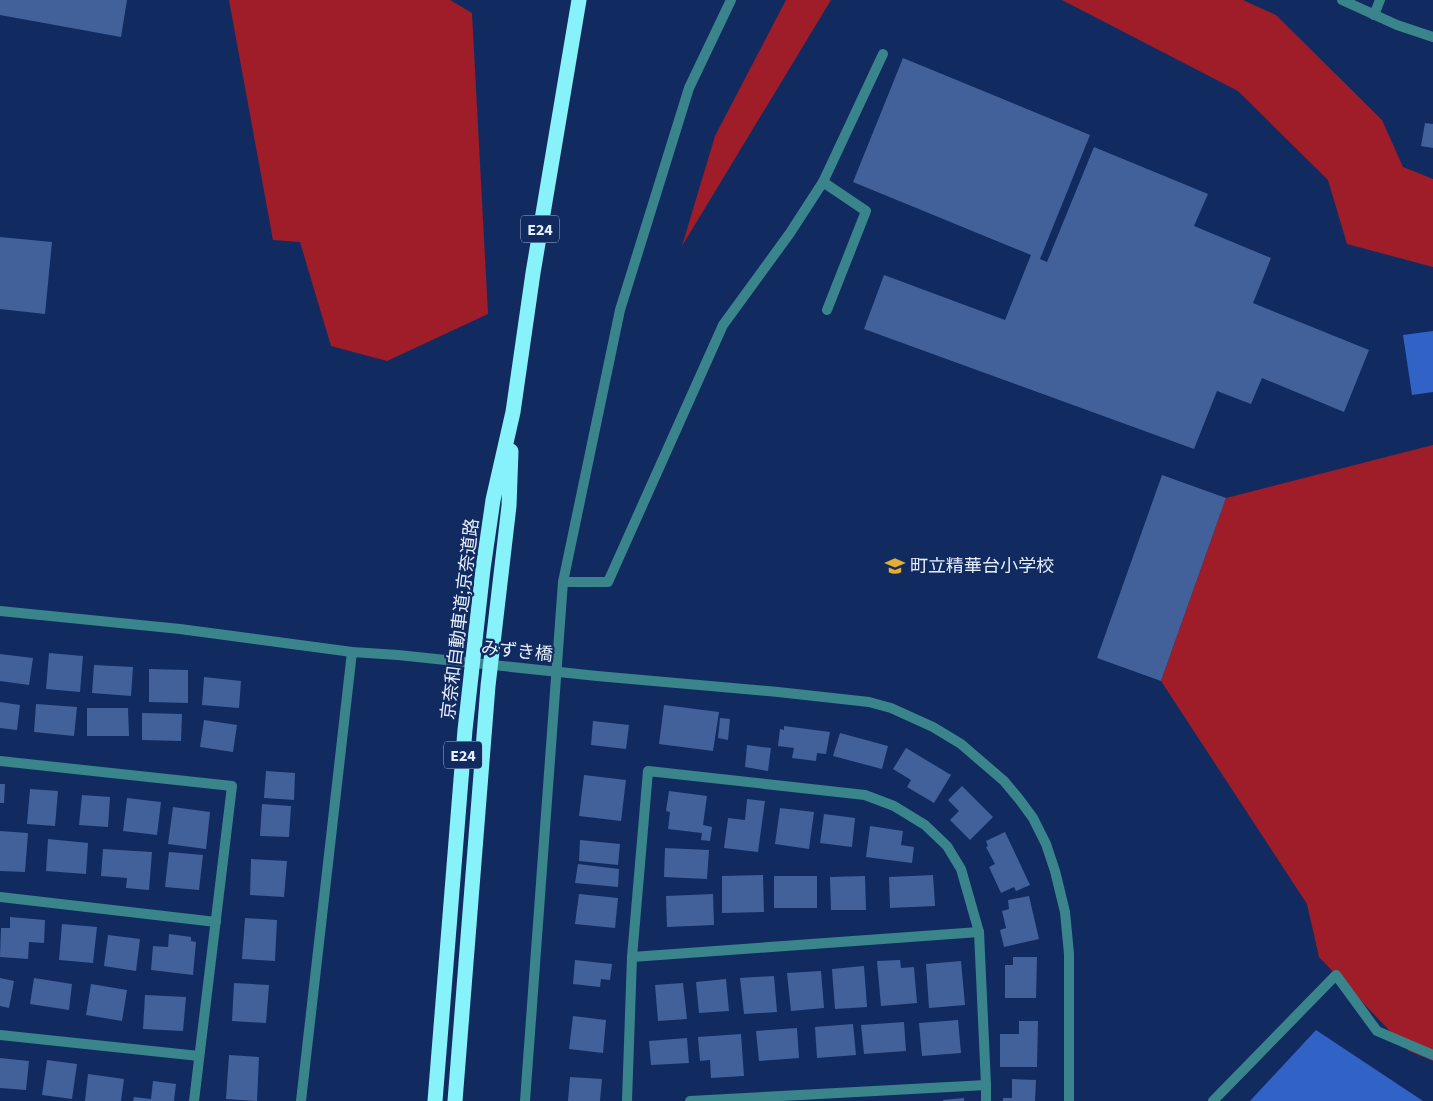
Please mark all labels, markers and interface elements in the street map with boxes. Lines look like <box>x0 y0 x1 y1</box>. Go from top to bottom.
road number: E24 <box>521 215 559 242</box>
street label: 京奈和自動車道;京奈道路 <box>436 517 485 721</box>
place label: 町立精華台小学校 <box>910 554 1054 579</box>
school or university icon: 町立精華台小学校 <box>884 555 906 577</box>
street label: みずき橋 <box>480 635 554 668</box>
road number: E24 <box>444 742 482 768</box>

